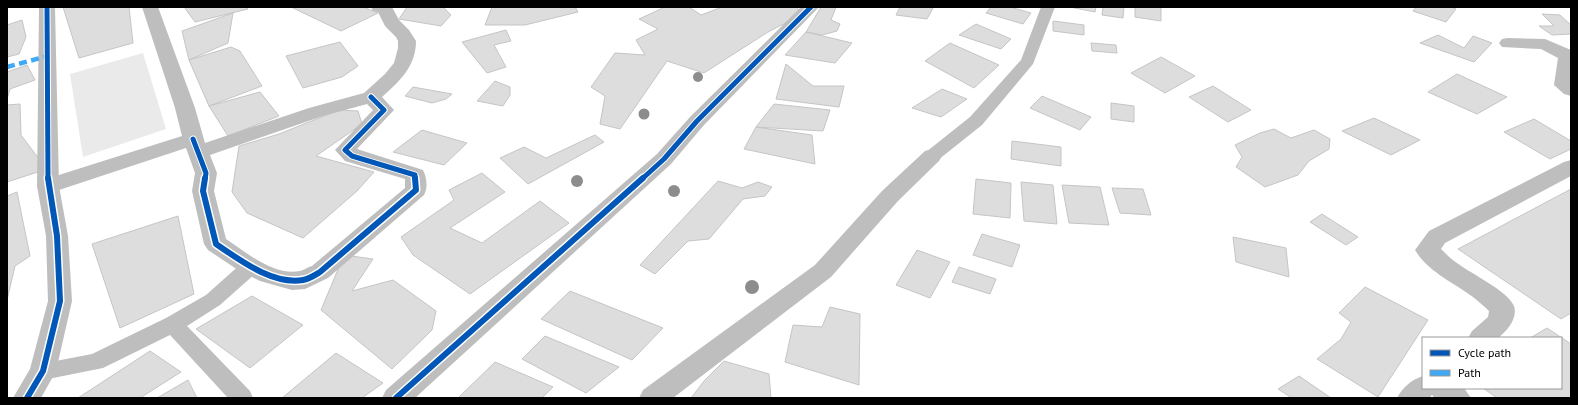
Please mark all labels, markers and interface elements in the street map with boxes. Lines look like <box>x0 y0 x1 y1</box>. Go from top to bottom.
legend <box>1422 337 1562 389</box>
text: Cycle path <box>1458 345 1511 360</box>
text: Path <box>1458 365 1481 380</box>

